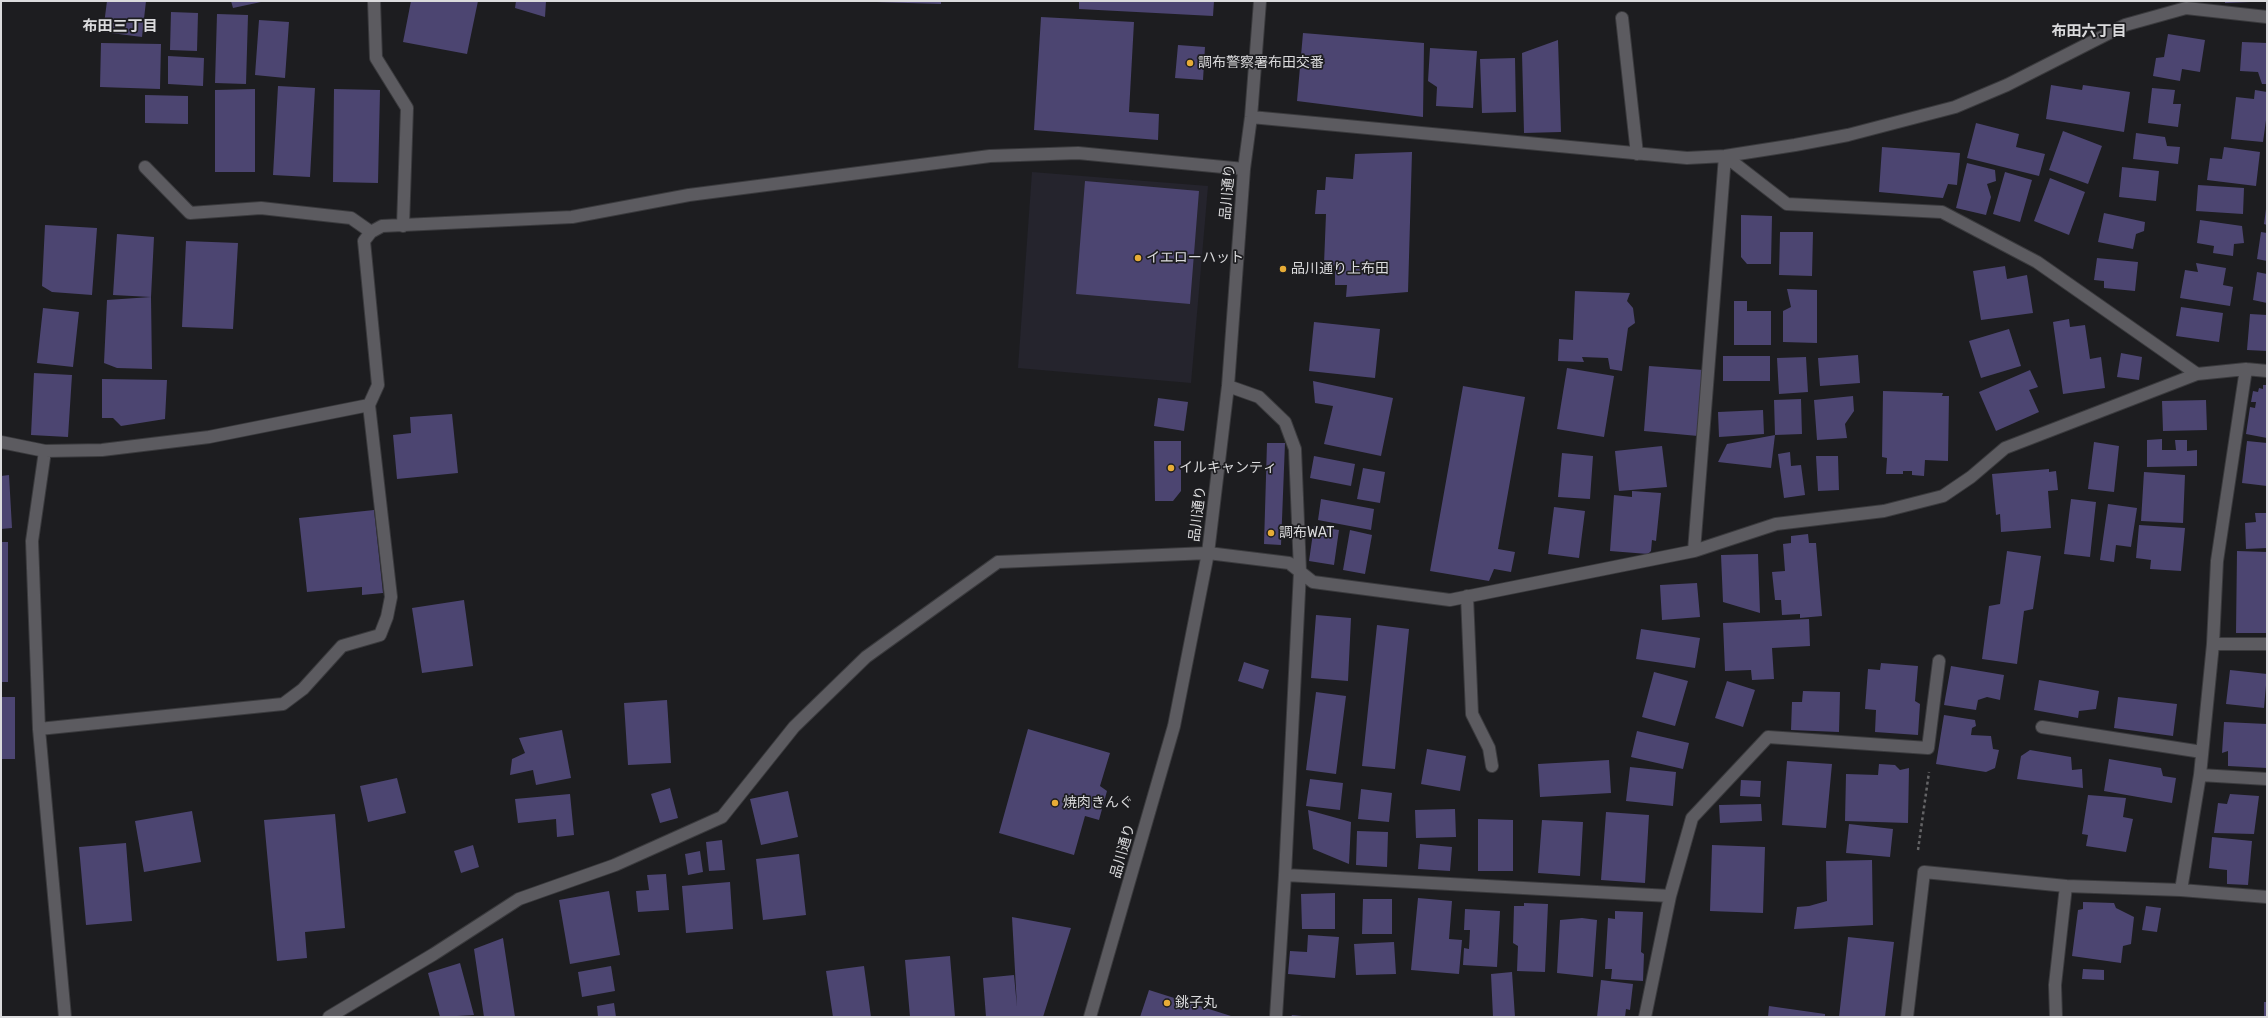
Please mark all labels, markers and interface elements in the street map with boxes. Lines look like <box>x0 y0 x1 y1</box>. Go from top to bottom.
district label: 布田三丁目 <box>83 18 157 36</box>
district label: 布田六丁目 <box>2052 23 2126 41</box>
place label: 調布警察署布田交番 <box>1198 55 1324 71</box>
marker: 調布警察署布田交番 <box>1185 58 1195 68</box>
street label: 品川通り <box>1217 163 1239 221</box>
place label: イエローハット <box>1146 250 1244 266</box>
marker: イエローハット <box>1133 253 1143 263</box>
place label: 品川通り上布田 <box>1291 261 1389 277</box>
marker: 品川通り上布田 <box>1278 264 1288 274</box>
place label: イルキャンティ <box>1179 460 1277 476</box>
marker: イルキャンティ <box>1166 463 1176 473</box>
street label: 品川通り <box>1186 485 1210 543</box>
place label: 調布WAT <box>1279 525 1334 541</box>
marker: 調布WAT <box>1266 528 1276 538</box>
place label: 焼肉きんぐ <box>1063 795 1133 811</box>
marker: 焼肉きんぐ <box>1050 798 1060 808</box>
street label: 品川通り <box>1107 822 1139 880</box>
place label: 銚子丸 <box>1175 995 1217 1011</box>
marker: 銚子丸 <box>1162 998 1172 1008</box>

